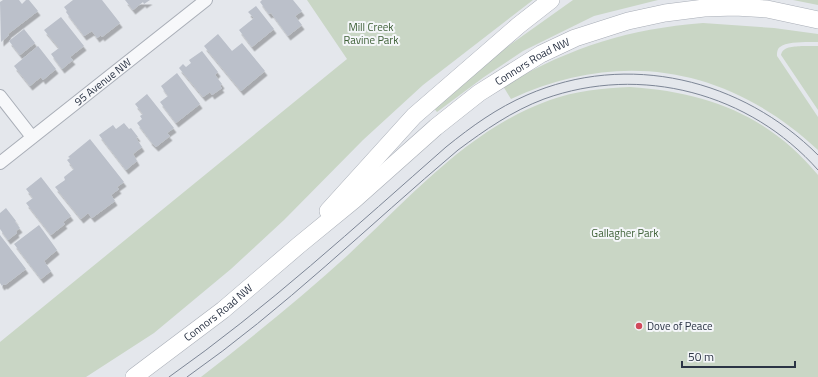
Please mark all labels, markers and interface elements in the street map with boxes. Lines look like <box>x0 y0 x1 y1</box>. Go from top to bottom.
park label: Mill Creek Ravine Park <box>344 19 399 48</box>
street label: Connors Road NW <box>492 34 572 89</box>
street label: 95 Avenue NW <box>71 54 135 109</box>
park label: Gallagher Park <box>591 225 659 241</box>
street label: Connors Road NW <box>180 280 256 345</box>
place label: Dove of Peace <box>647 318 713 334</box>
marker: Dove of Peace <box>634 321 644 331</box>
scale bar <box>682 343 795 369</box>
text: 50 m <box>688 347 714 366</box>

